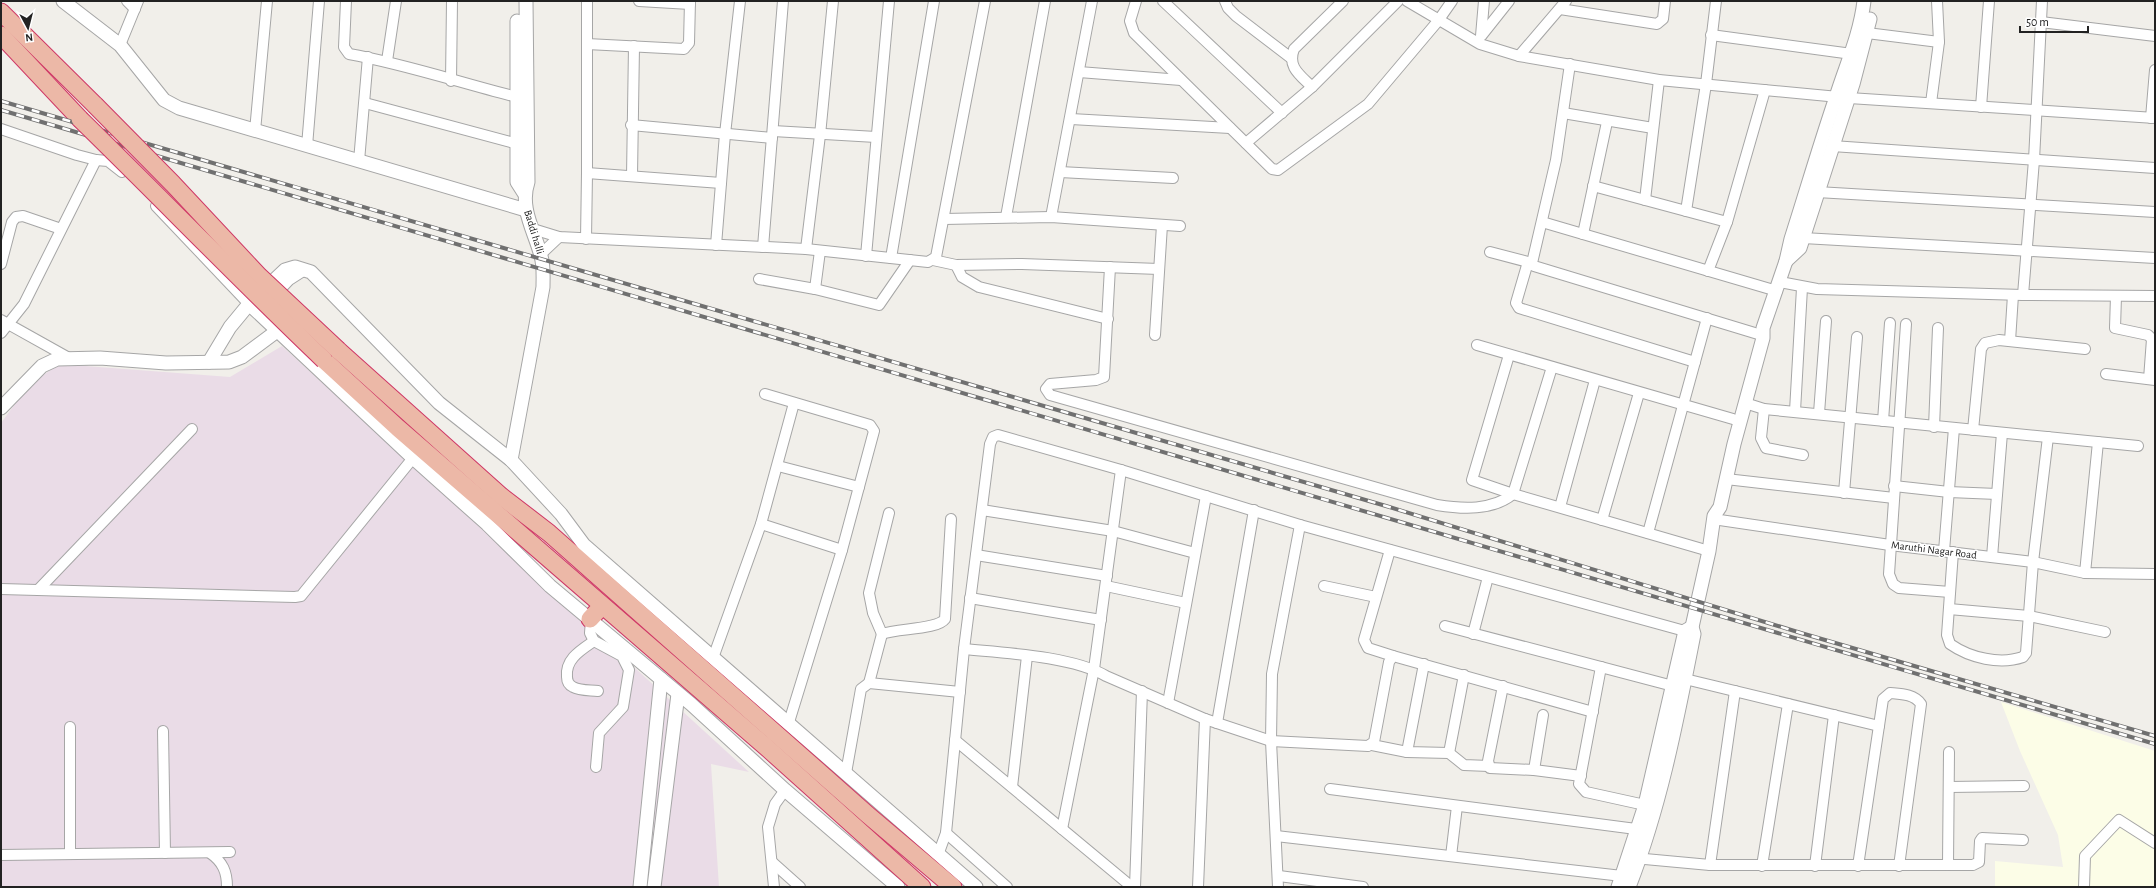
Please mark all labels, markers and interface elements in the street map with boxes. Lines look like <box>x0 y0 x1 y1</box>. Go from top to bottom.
north arrow <box>8 8 48 48</box>
scale bar <box>2020 8 2088 34</box>
text: 50 m <box>2026 16 2049 28</box>
text: N <box>25 32 34 43</box>
street label: Baddi halli <box>522 209 546 255</box>
street label: Maruthi Nagar Road <box>1891 539 1978 561</box>

